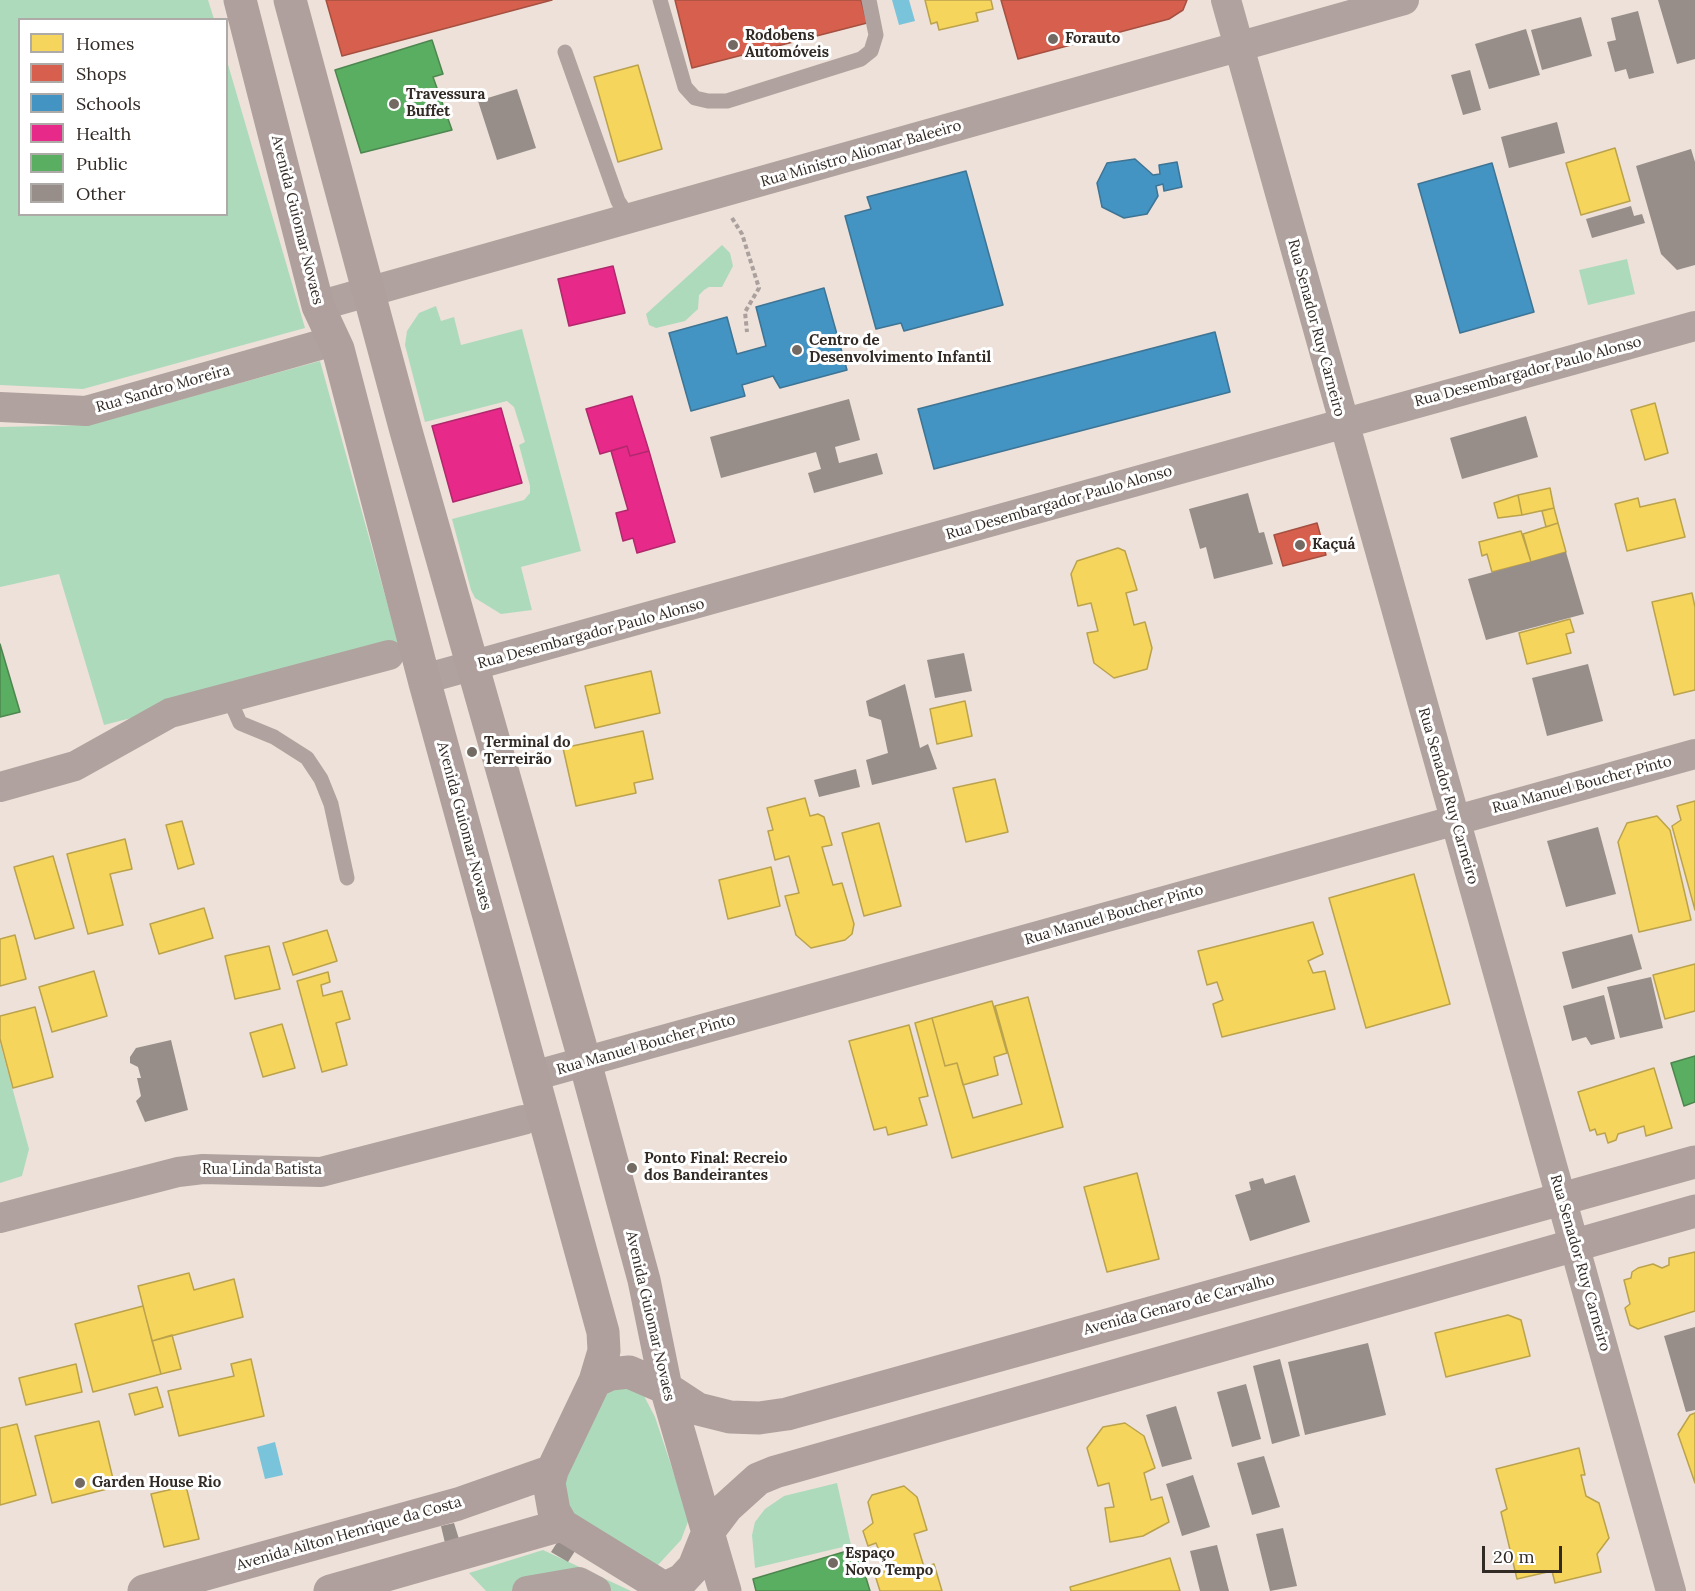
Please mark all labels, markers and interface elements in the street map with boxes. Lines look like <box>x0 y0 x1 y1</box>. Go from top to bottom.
legend <box>18 18 228 216</box>
place label: Rodobens Automóveis <box>745 27 829 62</box>
place label: Forauto <box>1065 30 1120 48</box>
text: Homes <box>76 32 134 55</box>
marker: Forauto <box>1046 32 1060 46</box>
marker: Rodobens Automóveis <box>726 38 740 52</box>
text: Shops <box>76 62 127 85</box>
place label: Travessura Buffet <box>406 86 485 121</box>
text: Schools <box>76 92 141 115</box>
marker: Travessura Buffet <box>387 97 401 111</box>
street label: Rua Ministro Aliomar Baleeiro <box>759 117 963 191</box>
text: Health <box>76 122 131 145</box>
street label: Avenida Guiomar Novaes <box>267 133 327 307</box>
text: Public <box>76 152 128 175</box>
text: Other <box>76 182 126 205</box>
street label: Rua Senador Ruy Carneiro <box>1284 237 1348 419</box>
place label: Centro de Desenvolvimento Infantil <box>809 332 991 367</box>
street label: Rua Desembargador Paulo Alonso <box>1412 333 1644 411</box>
marker: Centro de Desenvolvimento Infantil <box>790 343 804 357</box>
street label: Rua Sandro Moreira <box>94 361 232 417</box>
street label: Rua Desembargador Paulo Alonso <box>944 462 1174 544</box>
place label: Kaçuá <box>1312 536 1355 554</box>
marker: Kaçuá <box>1293 538 1307 552</box>
street label: Rua Desembargador Paulo Alonso <box>475 595 707 673</box>
street label: Rua Senador Ruy Carneiro <box>1414 705 1482 887</box>
place label: Terminal do Terreirão <box>484 734 570 769</box>
street label: Avenida Guiomar Novaes <box>433 740 495 912</box>
marker: Terminal do Terreirão <box>465 745 479 759</box>
street label: Rua Manuel Boucher Pinto <box>1490 752 1674 818</box>
street label: Rua Manuel Boucher Pinto <box>1022 881 1206 949</box>
street label: Rua Manuel Boucher Pinto <box>554 1011 738 1079</box>
place label: Ponto Final: Recreio dos Bandeirantes <box>644 1150 788 1185</box>
street label: Rua Linda Batista <box>202 1161 322 1179</box>
marker: Ponto Final: Recreio dos Bandeirantes <box>625 1161 639 1175</box>
street label: Rua Senador Ruy Carneiro <box>1546 1172 1614 1354</box>
street label: Avenida Guiomar Novaes <box>622 1229 678 1403</box>
street label: Avenida Genaro de Carvalho <box>1081 1271 1277 1339</box>
place label: Garden House Rio <box>92 1474 221 1492</box>
marker: Garden House Rio <box>73 1476 87 1490</box>
street label: Avenida Ailton Henrique da Costa <box>234 1493 464 1575</box>
scale bar <box>1485 1534 1564 1572</box>
place label: Espaço Novo Tempo <box>845 1545 933 1580</box>
text: 20 m <box>1493 1545 1535 1568</box>
marker: Espaço Novo Tempo <box>826 1556 840 1570</box>

